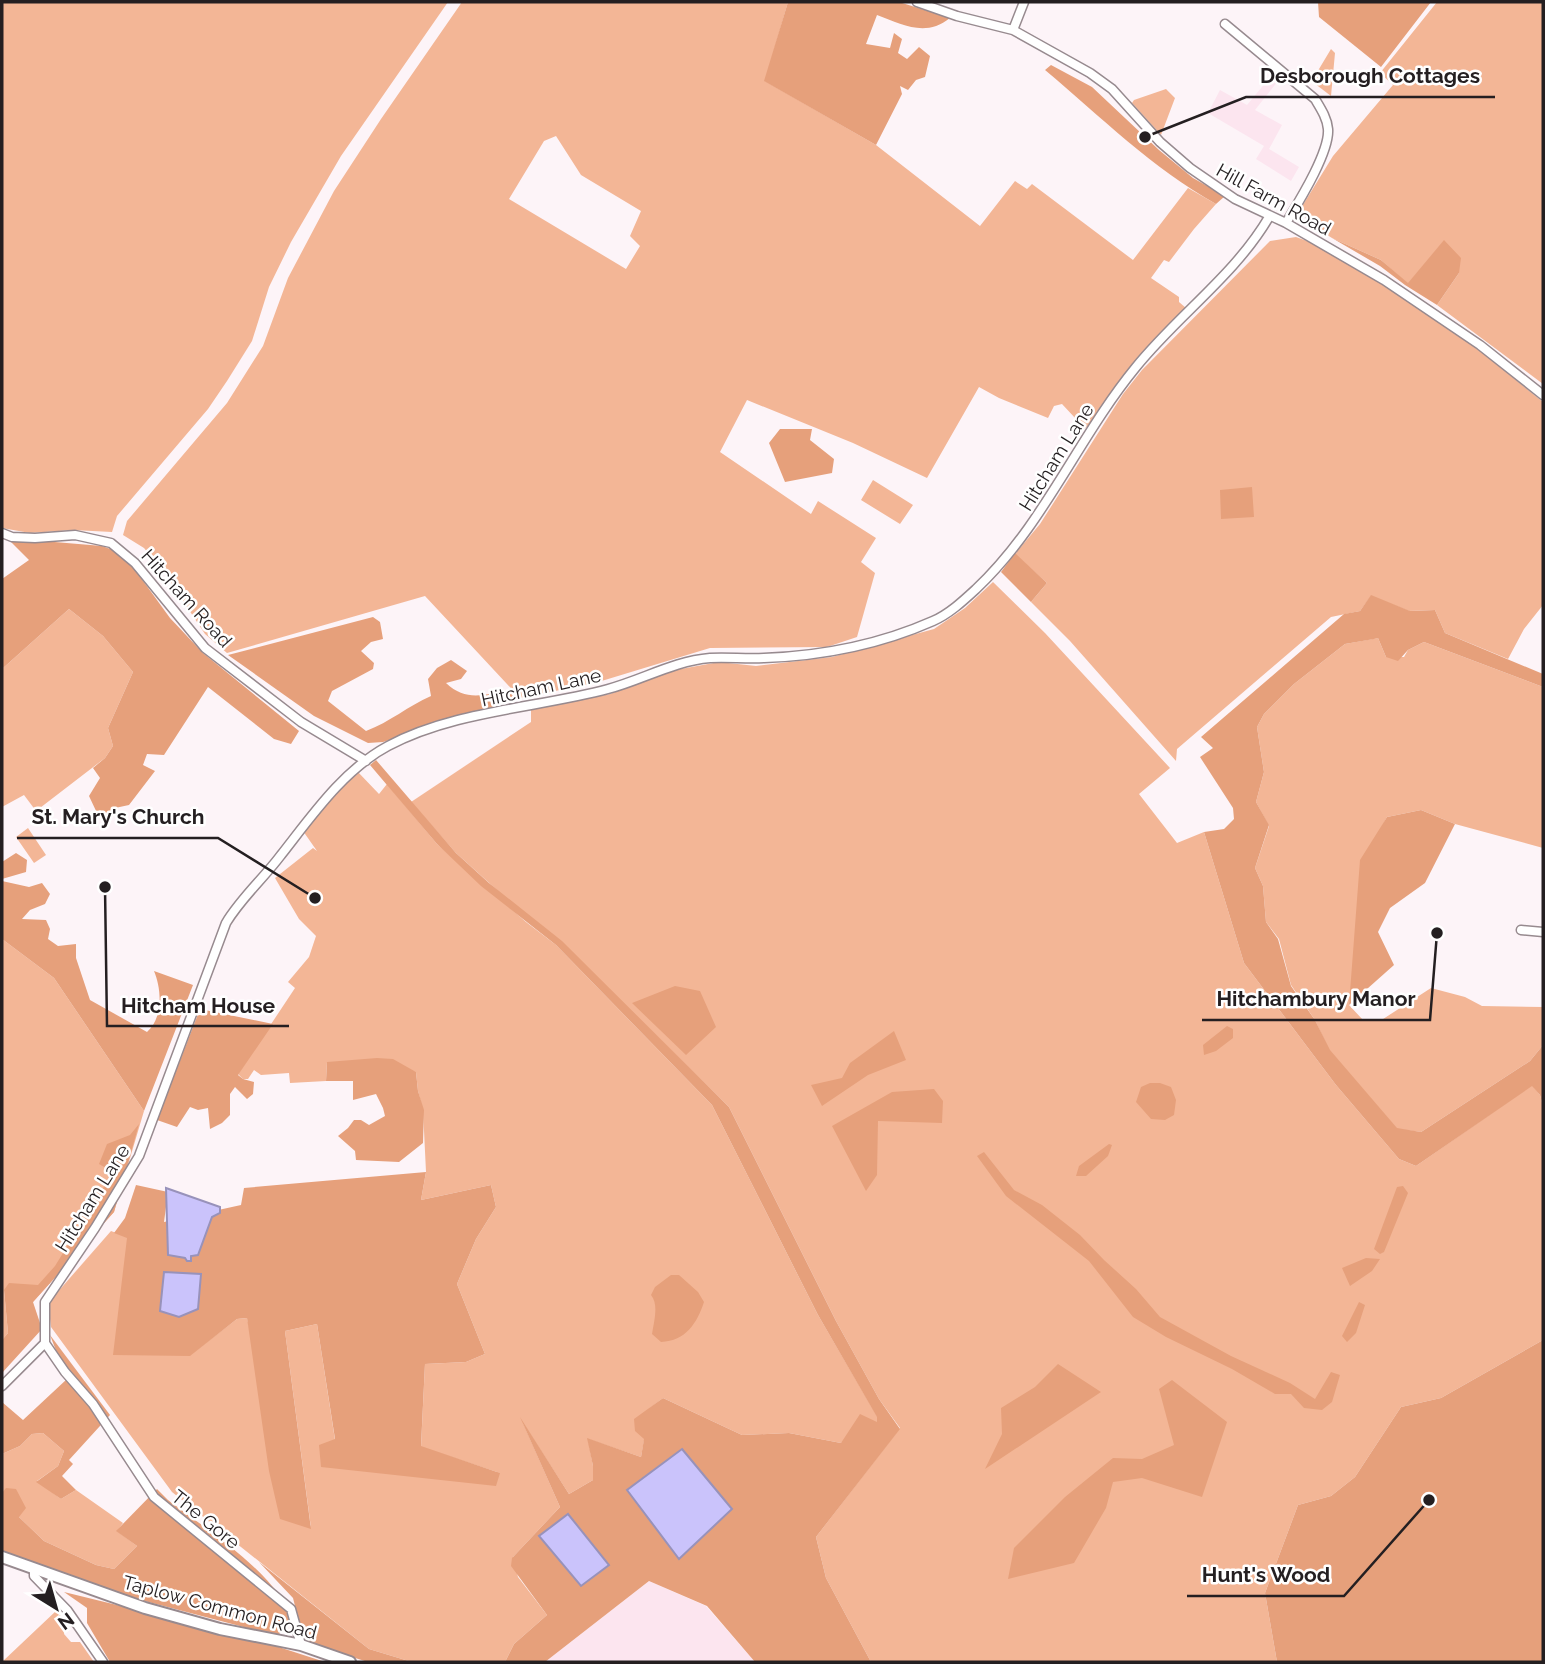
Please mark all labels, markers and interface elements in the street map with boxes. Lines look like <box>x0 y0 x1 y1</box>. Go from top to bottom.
callout: Desborough Cottages <box>1246 55 1495 97</box>
text: Desborough Cottages <box>1260 63 1480 88</box>
street label: Hill Farm Road <box>1213 158 1335 240</box>
street label: Hitcham Lane <box>1014 399 1098 515</box>
street label: Hitcham Road <box>137 545 237 651</box>
street label: Hitcham Lane <box>479 664 603 710</box>
callout: St. Mary's Church <box>17 796 218 838</box>
text: St. Mary's Church <box>32 804 204 829</box>
callout: Hitchambury Manor <box>1202 978 1430 1020</box>
callout: Hitcham House <box>107 984 289 1026</box>
text: Hitchambury Manor <box>1216 986 1416 1011</box>
text: Hitcham House <box>121 993 276 1018</box>
street label: Hitcham Lane <box>50 1140 134 1256</box>
street label: The Gore <box>168 1485 244 1553</box>
callout: Hunt's Wood <box>1187 1554 1344 1596</box>
text: Hunt's Wood <box>1202 1562 1330 1587</box>
street label: Taplow Common Road <box>121 1571 319 1643</box>
north arrow <box>21 1573 91 1643</box>
text: N <box>54 1608 79 1635</box>

